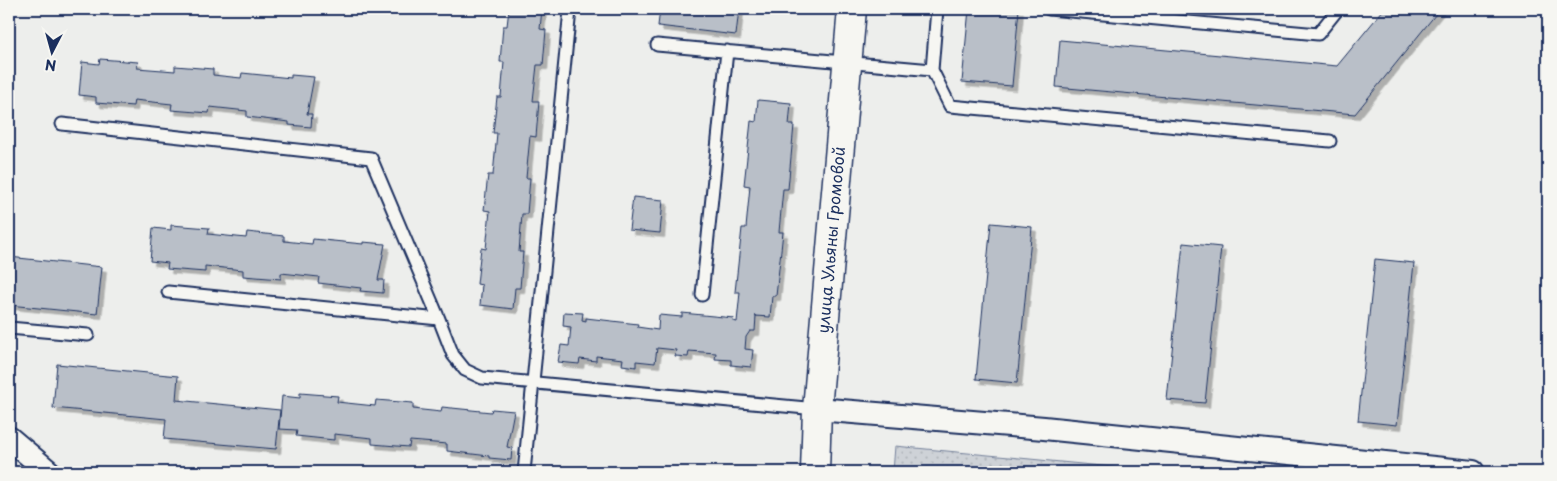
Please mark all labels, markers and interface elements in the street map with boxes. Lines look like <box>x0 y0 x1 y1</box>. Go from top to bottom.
north arrow <box>28 28 78 78</box>
text: N <box>44 54 57 76</box>
street label: улица Ульяны Громовой <box>810 146 850 334</box>

